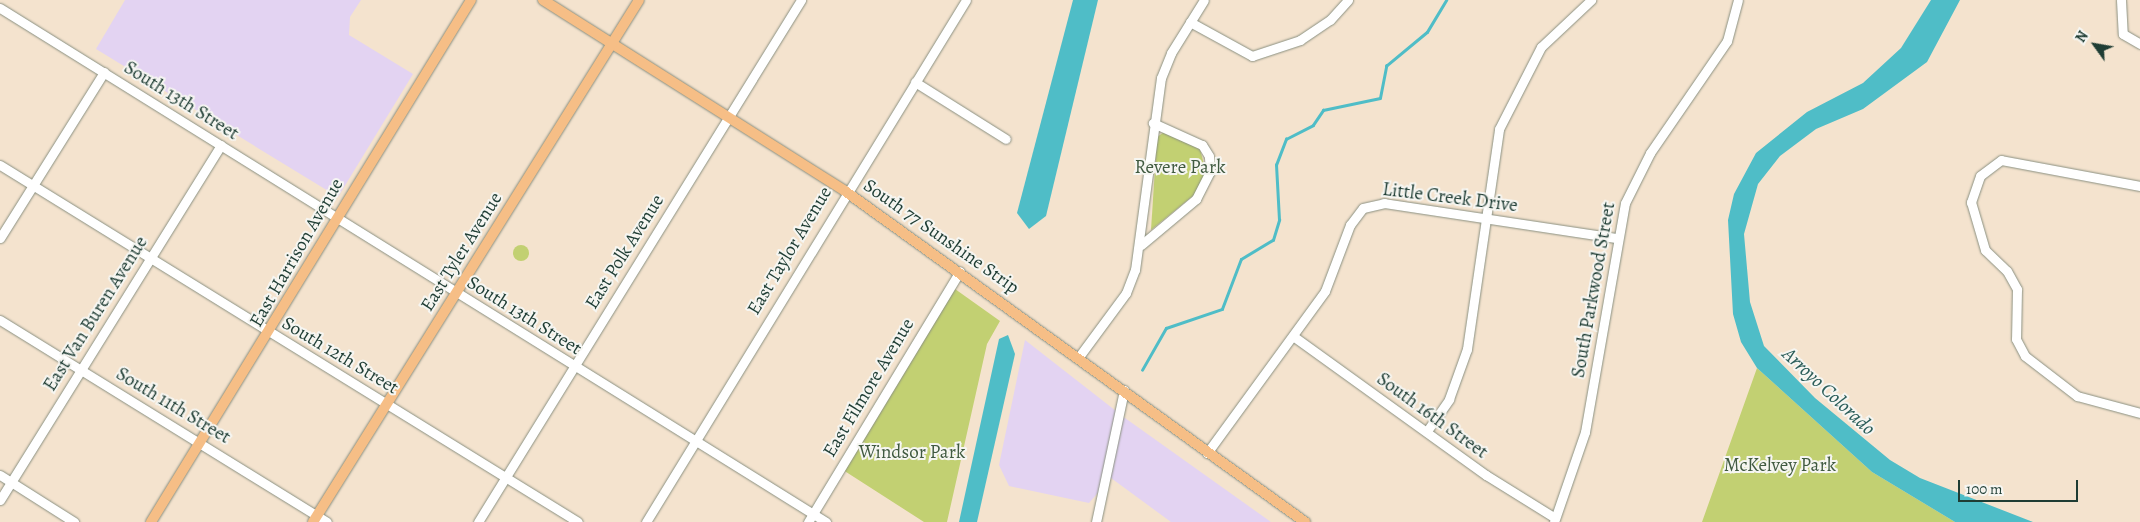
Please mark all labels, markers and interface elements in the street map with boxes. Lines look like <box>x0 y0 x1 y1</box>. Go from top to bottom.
north arrow <box>2070 20 2120 70</box>
text: N <box>2071 27 2093 46</box>
street label: South 13th Street <box>119 57 243 145</box>
park label: Revere Park <box>1134 157 1226 179</box>
street label: East Harrison Avenue <box>245 175 349 331</box>
street label: South 77 Sunshine Strip <box>859 175 1023 299</box>
street label: Little Creek Drive <box>1381 178 1519 218</box>
street label: East Taylor Avenue <box>743 183 837 319</box>
street label: East Tyler Avenue <box>416 188 508 316</box>
street label: East Polk Avenue <box>581 190 669 314</box>
street label: South Parkwood Street <box>1567 200 1621 380</box>
street label: East Van Buren Avenue <box>39 232 153 396</box>
street label: South 13th Street <box>462 272 586 360</box>
street label: South 12th Street <box>278 312 402 400</box>
street label: East Filmore Avenue <box>819 314 919 462</box>
water label: Arroyo Colorado <box>1778 342 1880 440</box>
street label: South 11th Street <box>112 363 234 449</box>
street label: South 16th Street <box>1372 368 1492 464</box>
park label: Windsor Park <box>859 442 965 464</box>
park label: McKelvey Park <box>1724 455 1836 477</box>
scale bar <box>1960 470 2080 502</box>
text: 100 m <box>1966 479 2003 499</box>

